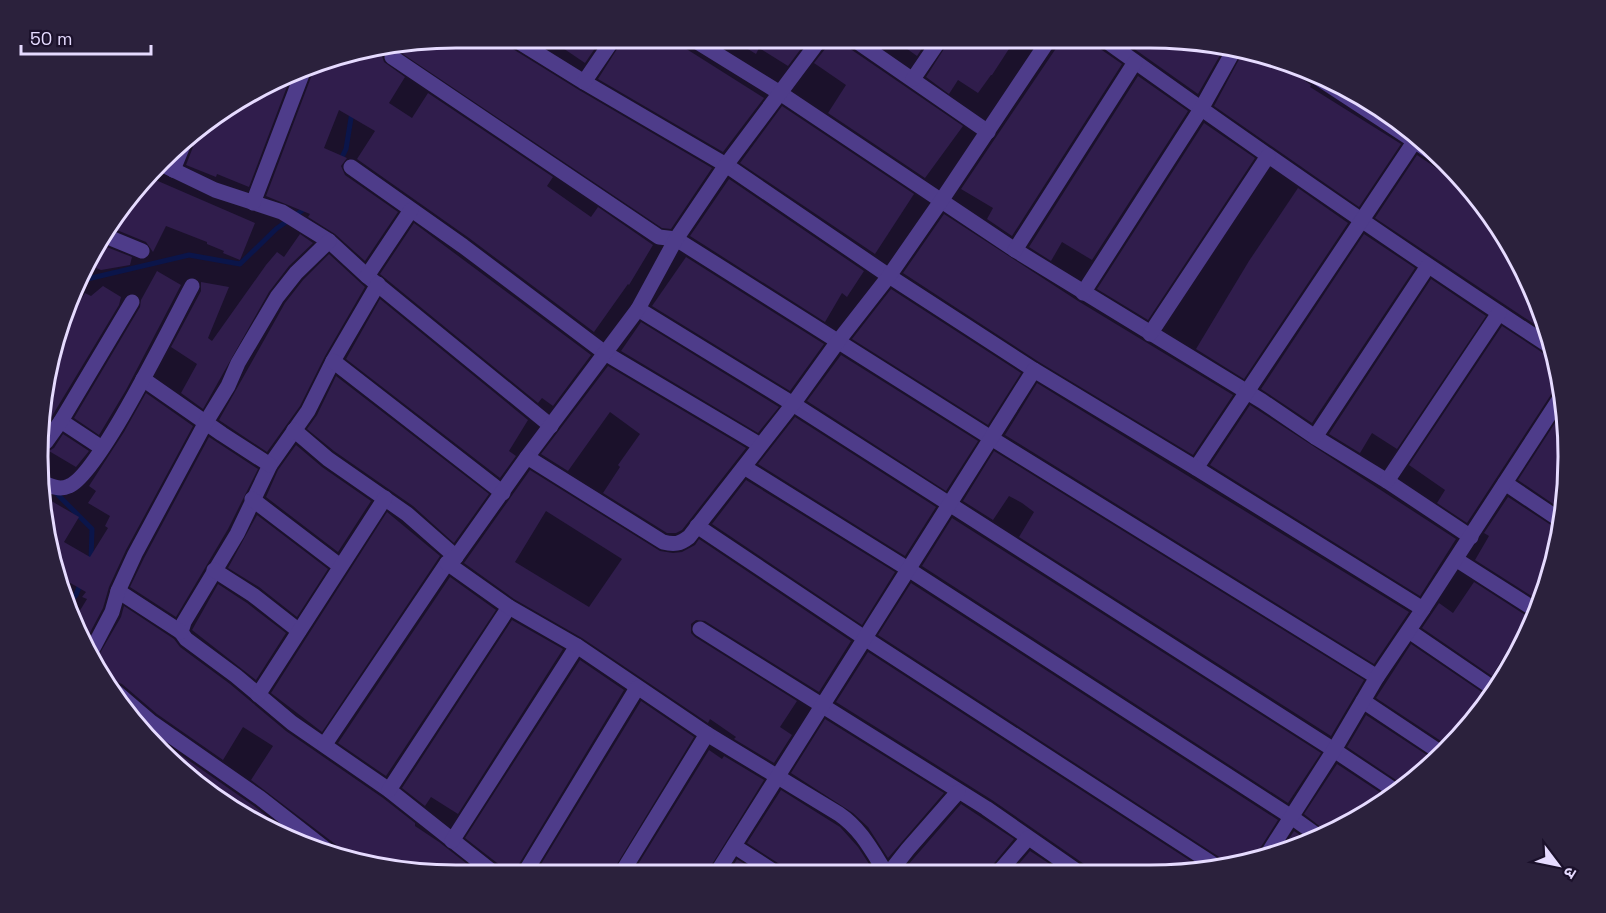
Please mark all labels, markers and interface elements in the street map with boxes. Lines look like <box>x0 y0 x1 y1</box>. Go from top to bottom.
scale bar <box>21 18 152 56</box>
text: 50 m <box>30 27 72 50</box>
north arrow <box>1528 835 1588 895</box>
text: उ <box>1559 863 1582 883</box>

